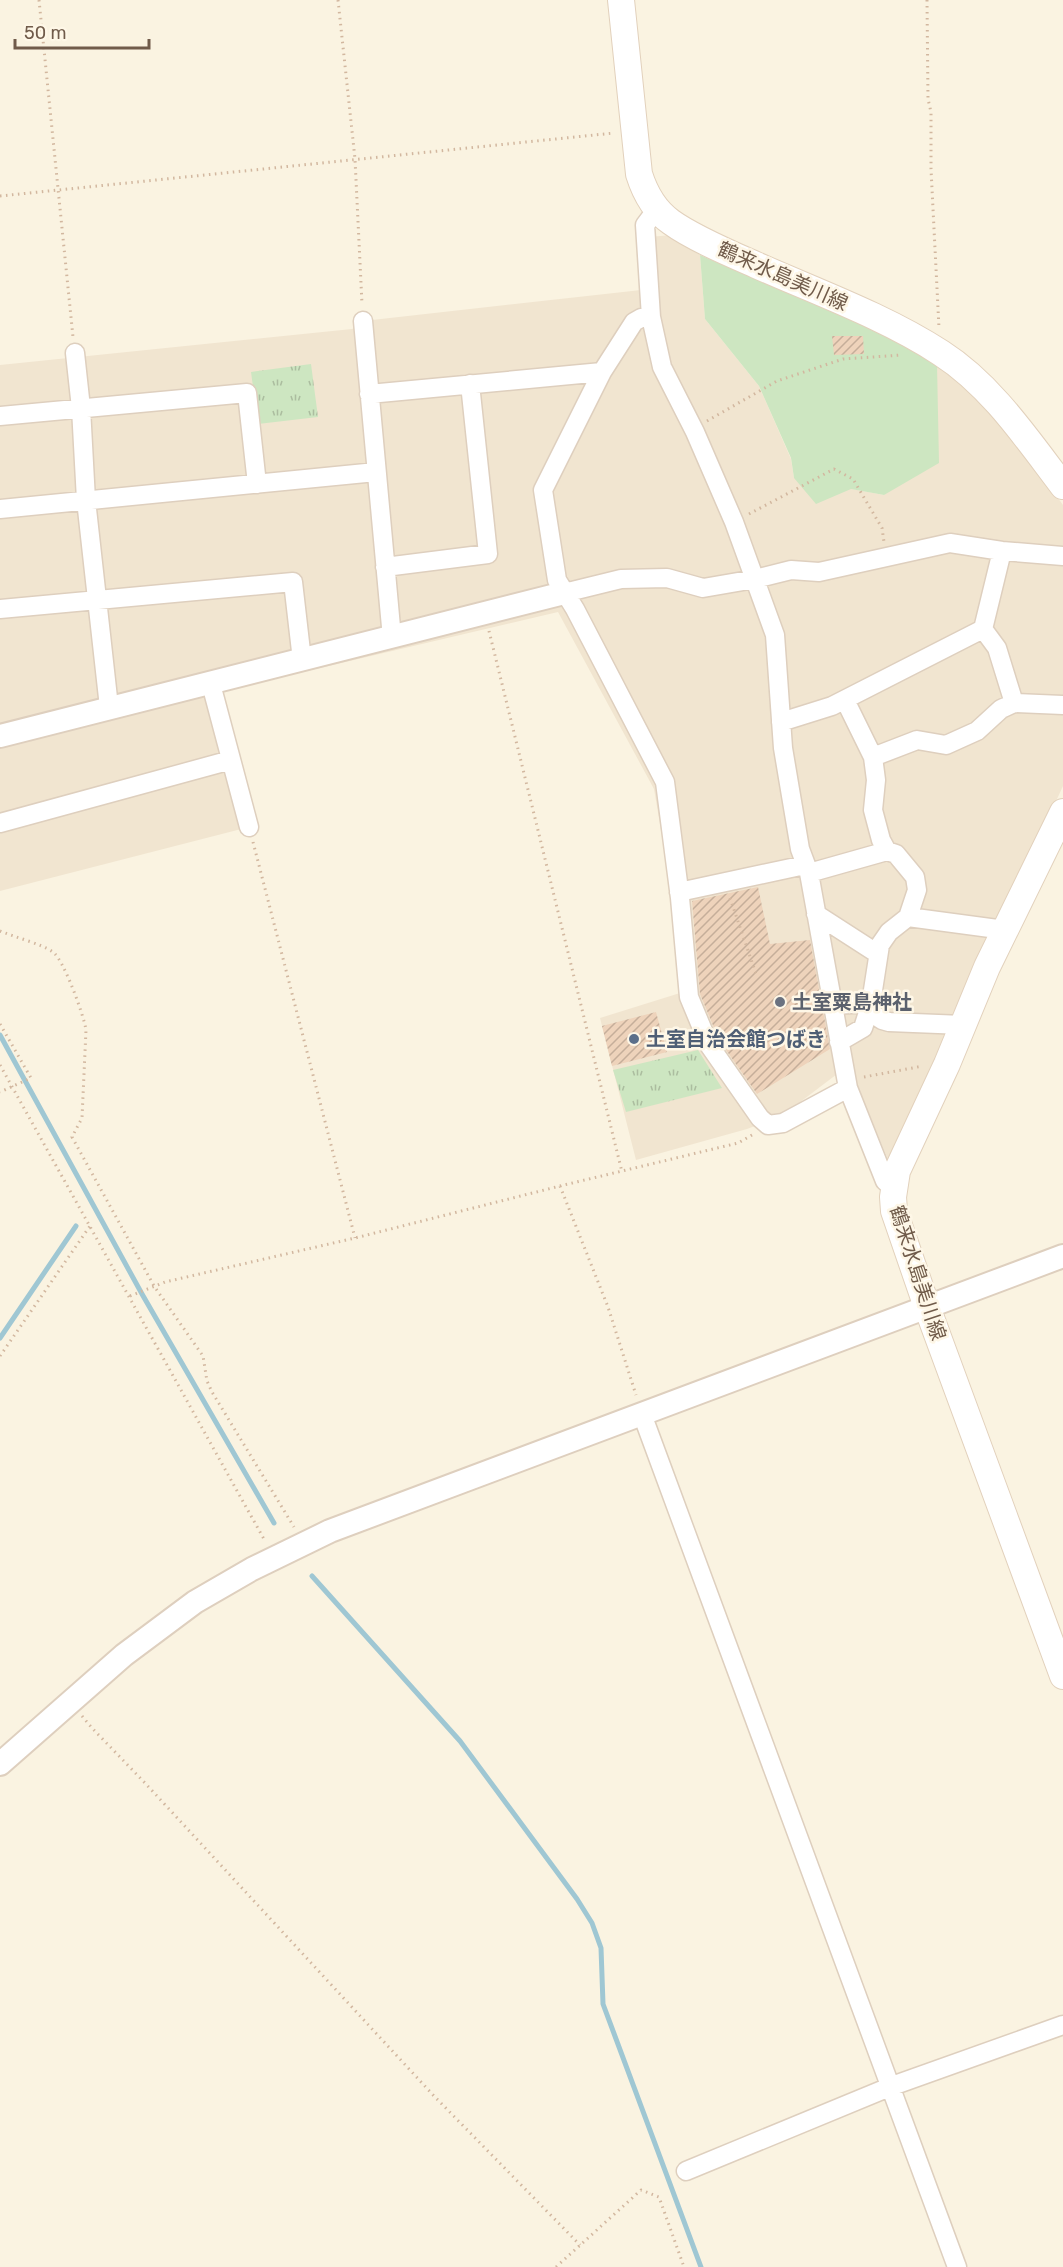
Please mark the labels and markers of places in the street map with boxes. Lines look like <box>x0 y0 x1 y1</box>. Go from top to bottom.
place label: 土室粟島神社 <box>792 990 912 1014</box>
marker: 土室粟島神社 <box>773 995 787 1009</box>
place label: 土室自治会館つばき <box>646 1027 826 1051</box>
marker: 土室自治会館つばき <box>627 1032 641 1046</box>

